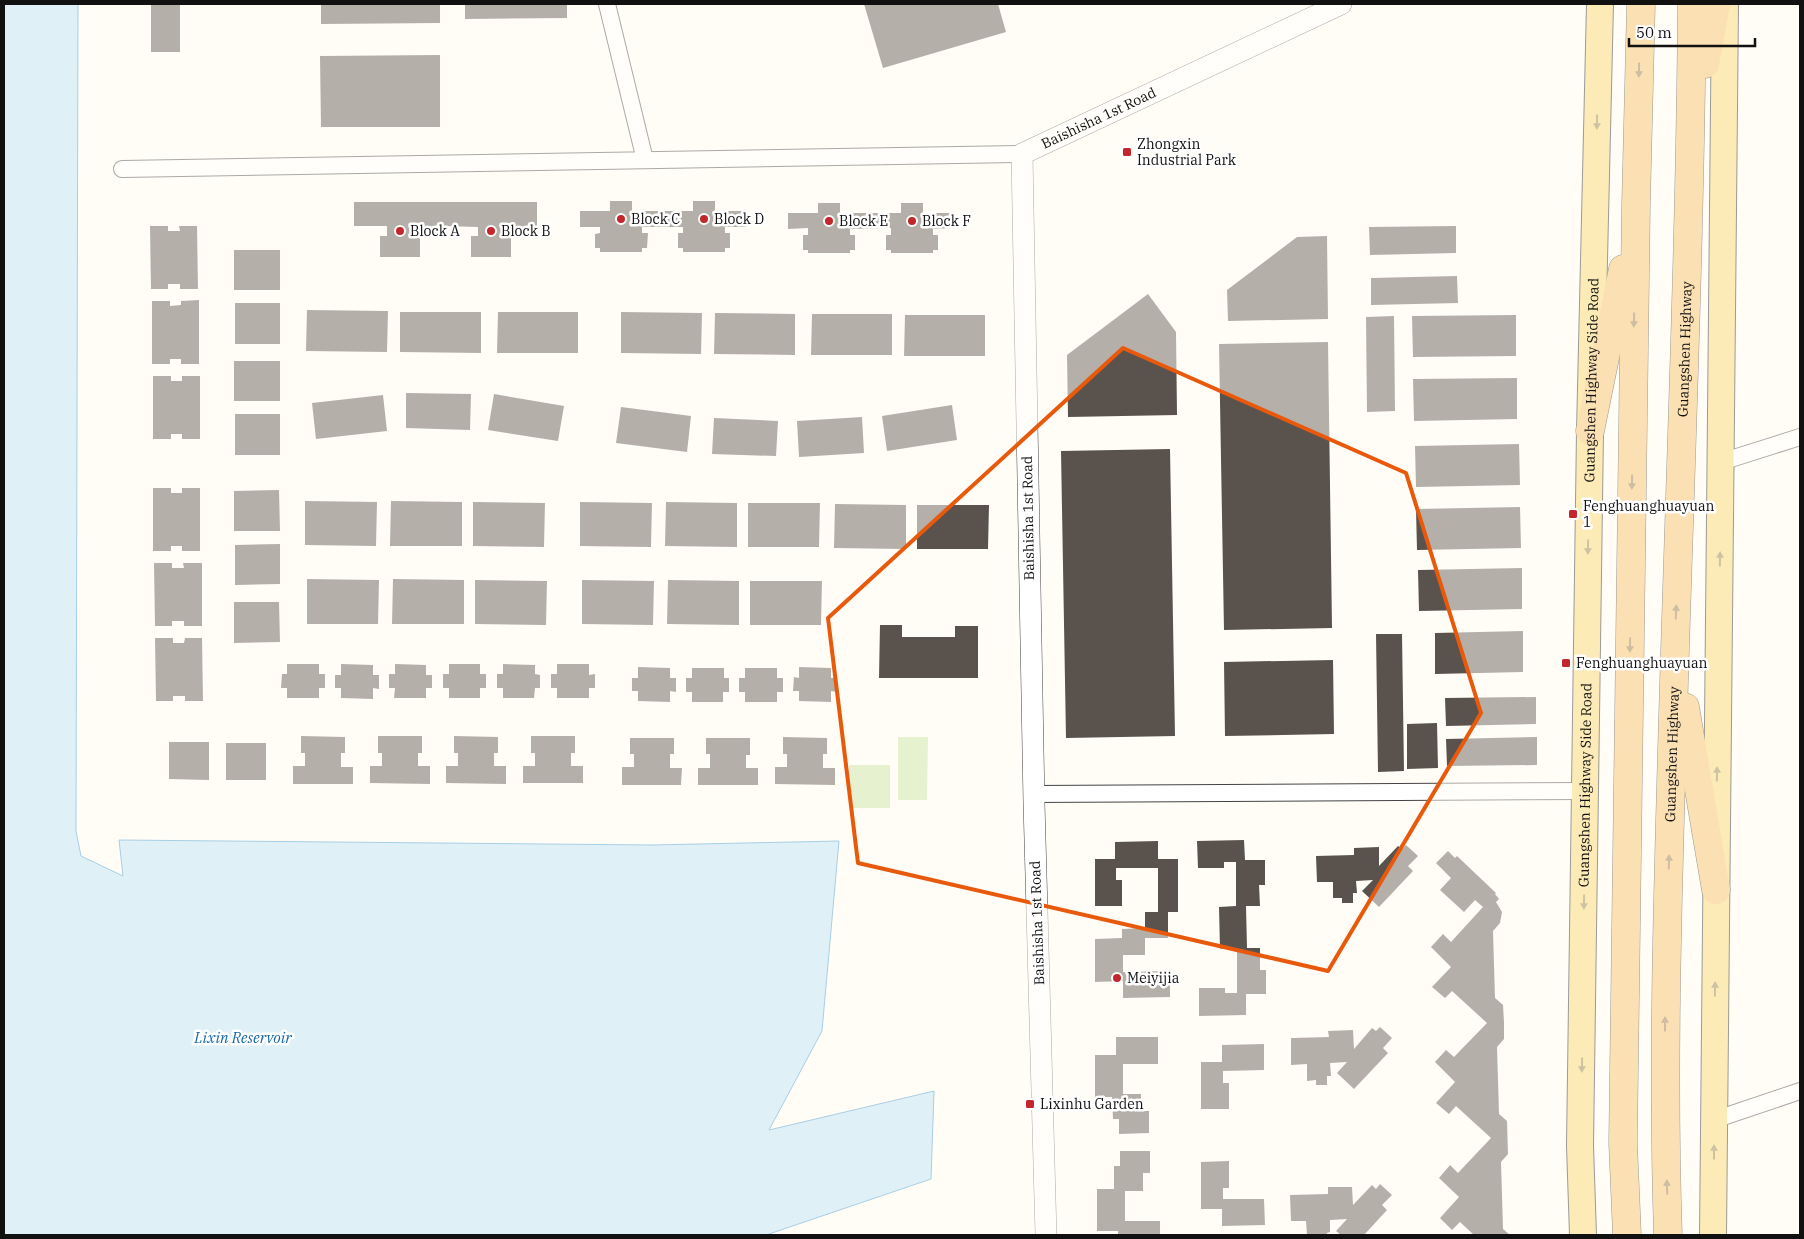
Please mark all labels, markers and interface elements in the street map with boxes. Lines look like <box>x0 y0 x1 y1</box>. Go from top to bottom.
scale bar <box>1629 15 1755 47</box>
text: 50 m <box>1636 23 1672 42</box>
one-way arrow <box>1635 62 1643 78</box>
street label: Baishisha 1st Road <box>1038 83 1159 153</box>
one-way arrow <box>1593 115 1601 131</box>
place label: Zhongxin Industrial Park <box>1137 135 1237 169</box>
marker: Zhongxin Industrial Park <box>1121 146 1133 158</box>
place label: Block C <box>631 210 680 228</box>
place label: Block D <box>714 210 764 228</box>
place label: Block E <box>839 212 888 230</box>
place label: Block F <box>922 212 971 230</box>
marker: Block C <box>615 213 627 225</box>
marker: Block D <box>698 213 710 225</box>
marker: Block E <box>823 215 835 227</box>
marker: Block F <box>906 215 918 227</box>
place label: Block A <box>410 222 460 240</box>
place label: Block B <box>501 222 551 240</box>
marker: Block A <box>394 225 406 237</box>
marker: Block B <box>485 225 497 237</box>
street label: Guangshen Highway Side Road <box>1580 277 1603 482</box>
street label: Guangshen Highway <box>1674 281 1696 417</box>
one-way arrow <box>1630 312 1638 328</box>
street label: Baishisha 1st Road <box>1018 455 1038 580</box>
one-way arrow <box>1628 475 1636 491</box>
place label: Fenghuanghuayuan 1 <box>1583 497 1715 531</box>
marker: Fenghuanghuayuan 1 <box>1567 508 1579 520</box>
one-way arrow <box>1584 540 1592 556</box>
one-way arrow <box>1716 551 1724 567</box>
one-way arrow <box>1673 603 1681 619</box>
one-way arrow <box>1626 637 1634 653</box>
place label: Fenghuanghuayuan <box>1576 654 1708 672</box>
marker: Fenghuanghuayuan <box>1560 657 1572 669</box>
street label: Guangshen Highway Side Road <box>1575 682 1595 887</box>
street label: Guangshen Highway <box>1661 685 1683 822</box>
one-way arrow <box>1713 766 1721 782</box>
one-way arrow <box>1665 853 1673 869</box>
street label: Baishisha 1st Road <box>1026 860 1048 986</box>
one-way arrow <box>1580 895 1588 911</box>
place label: Meiyijia <box>1127 969 1180 987</box>
marker: Meiyijia <box>1111 972 1123 984</box>
one-way arrow <box>1711 981 1719 997</box>
one-way arrow <box>1661 1016 1669 1032</box>
water label: Lixin Reservoir <box>193 1028 292 1047</box>
one-way arrow <box>1577 1057 1585 1073</box>
place label: Lixinhu Garden <box>1040 1095 1144 1113</box>
marker: Lixinhu Garden <box>1024 1098 1036 1110</box>
one-way arrow <box>1710 1143 1718 1159</box>
one-way arrow <box>1662 1178 1670 1194</box>

